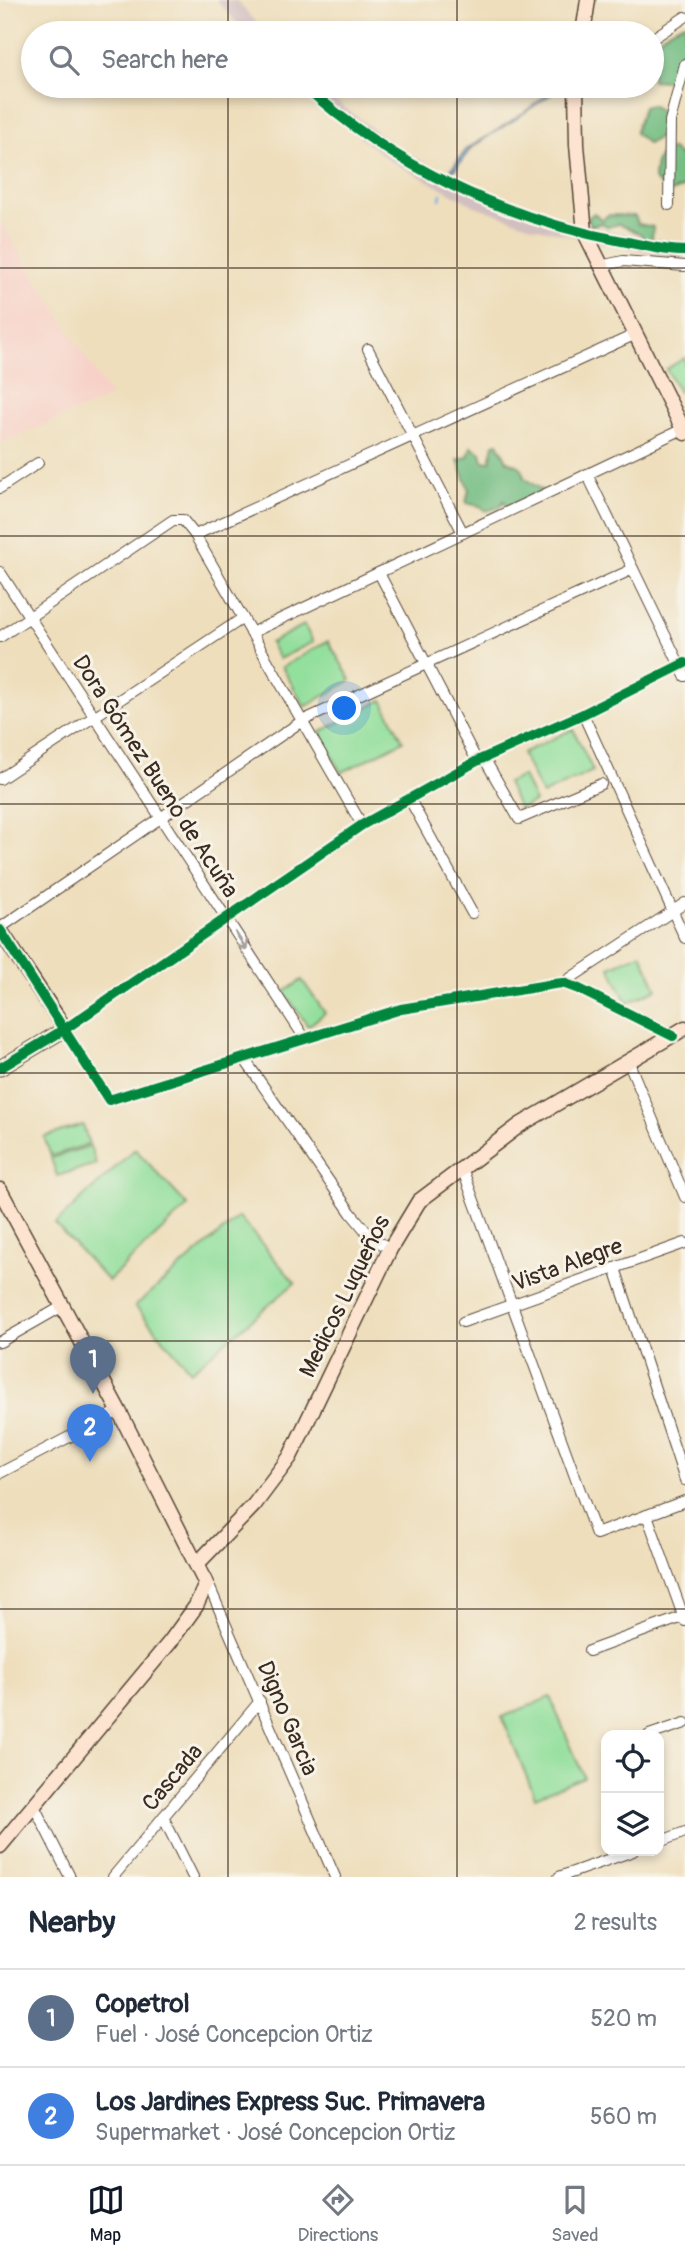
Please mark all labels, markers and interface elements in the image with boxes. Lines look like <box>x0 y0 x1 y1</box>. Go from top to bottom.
search box <box>21 21 664 98</box>
icon: search <box>45 41 83 79</box>
text: Search here <box>101 44 228 76</box>
street label: Dora Gómez Bueno de Acuña <box>66 650 245 903</box>
your location <box>327 691 361 725</box>
one-way arrow <box>234 931 248 951</box>
street label: Medicos Luqueños <box>293 1210 396 1382</box>
street label: Vista Alegre <box>508 1231 627 1298</box>
pin: 1 <box>70 1336 116 1394</box>
pin: 2 <box>67 1404 113 1462</box>
street label: Digno Garcia <box>250 1657 325 1780</box>
map controls <box>601 1730 664 1856</box>
button: locate <box>601 1730 664 1793</box>
street label: Cascada <box>136 1738 209 1817</box>
button: layers <box>601 1793 664 1856</box>
text: Nearby <box>28 1904 115 1941</box>
text: 2 results <box>574 1908 657 1937</box>
text: Copetrol <box>95 1988 190 2020</box>
text: 1 <box>47 2004 56 2033</box>
text: 520 m <box>591 2004 657 2033</box>
text: Fuel · José Concepcion Ortiz <box>95 2020 373 2049</box>
text: Los Jardines Express Suc. Primavera <box>95 2086 485 2118</box>
text: 2 <box>45 2102 57 2131</box>
text: 560 m <box>590 2102 657 2131</box>
text: Supermarket · José Concepcion Ortiz <box>95 2118 455 2147</box>
tab: Map <box>87 2181 125 2247</box>
tab: Directions <box>298 2181 378 2247</box>
tab: Saved <box>551 2181 598 2247</box>

